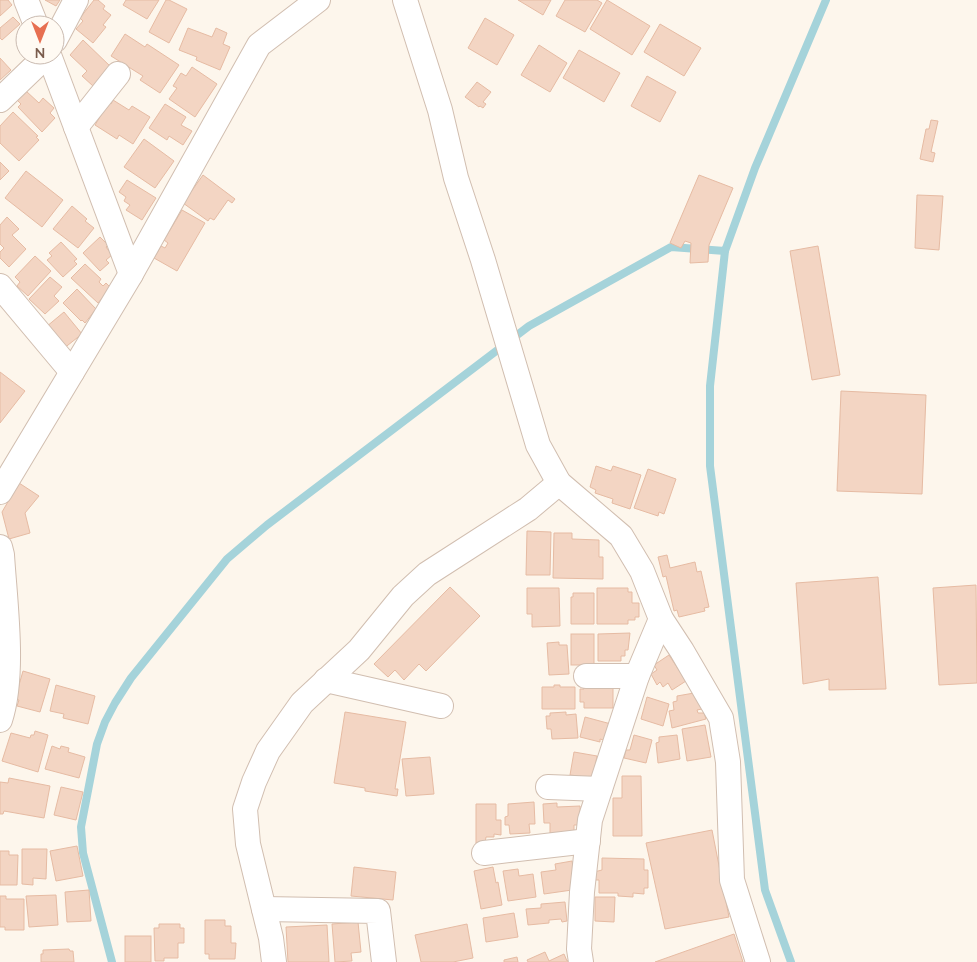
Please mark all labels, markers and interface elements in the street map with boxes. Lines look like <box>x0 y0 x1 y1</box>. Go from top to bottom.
north arrow <box>15 15 65 65</box>
text: N <box>35 44 45 62</box>

